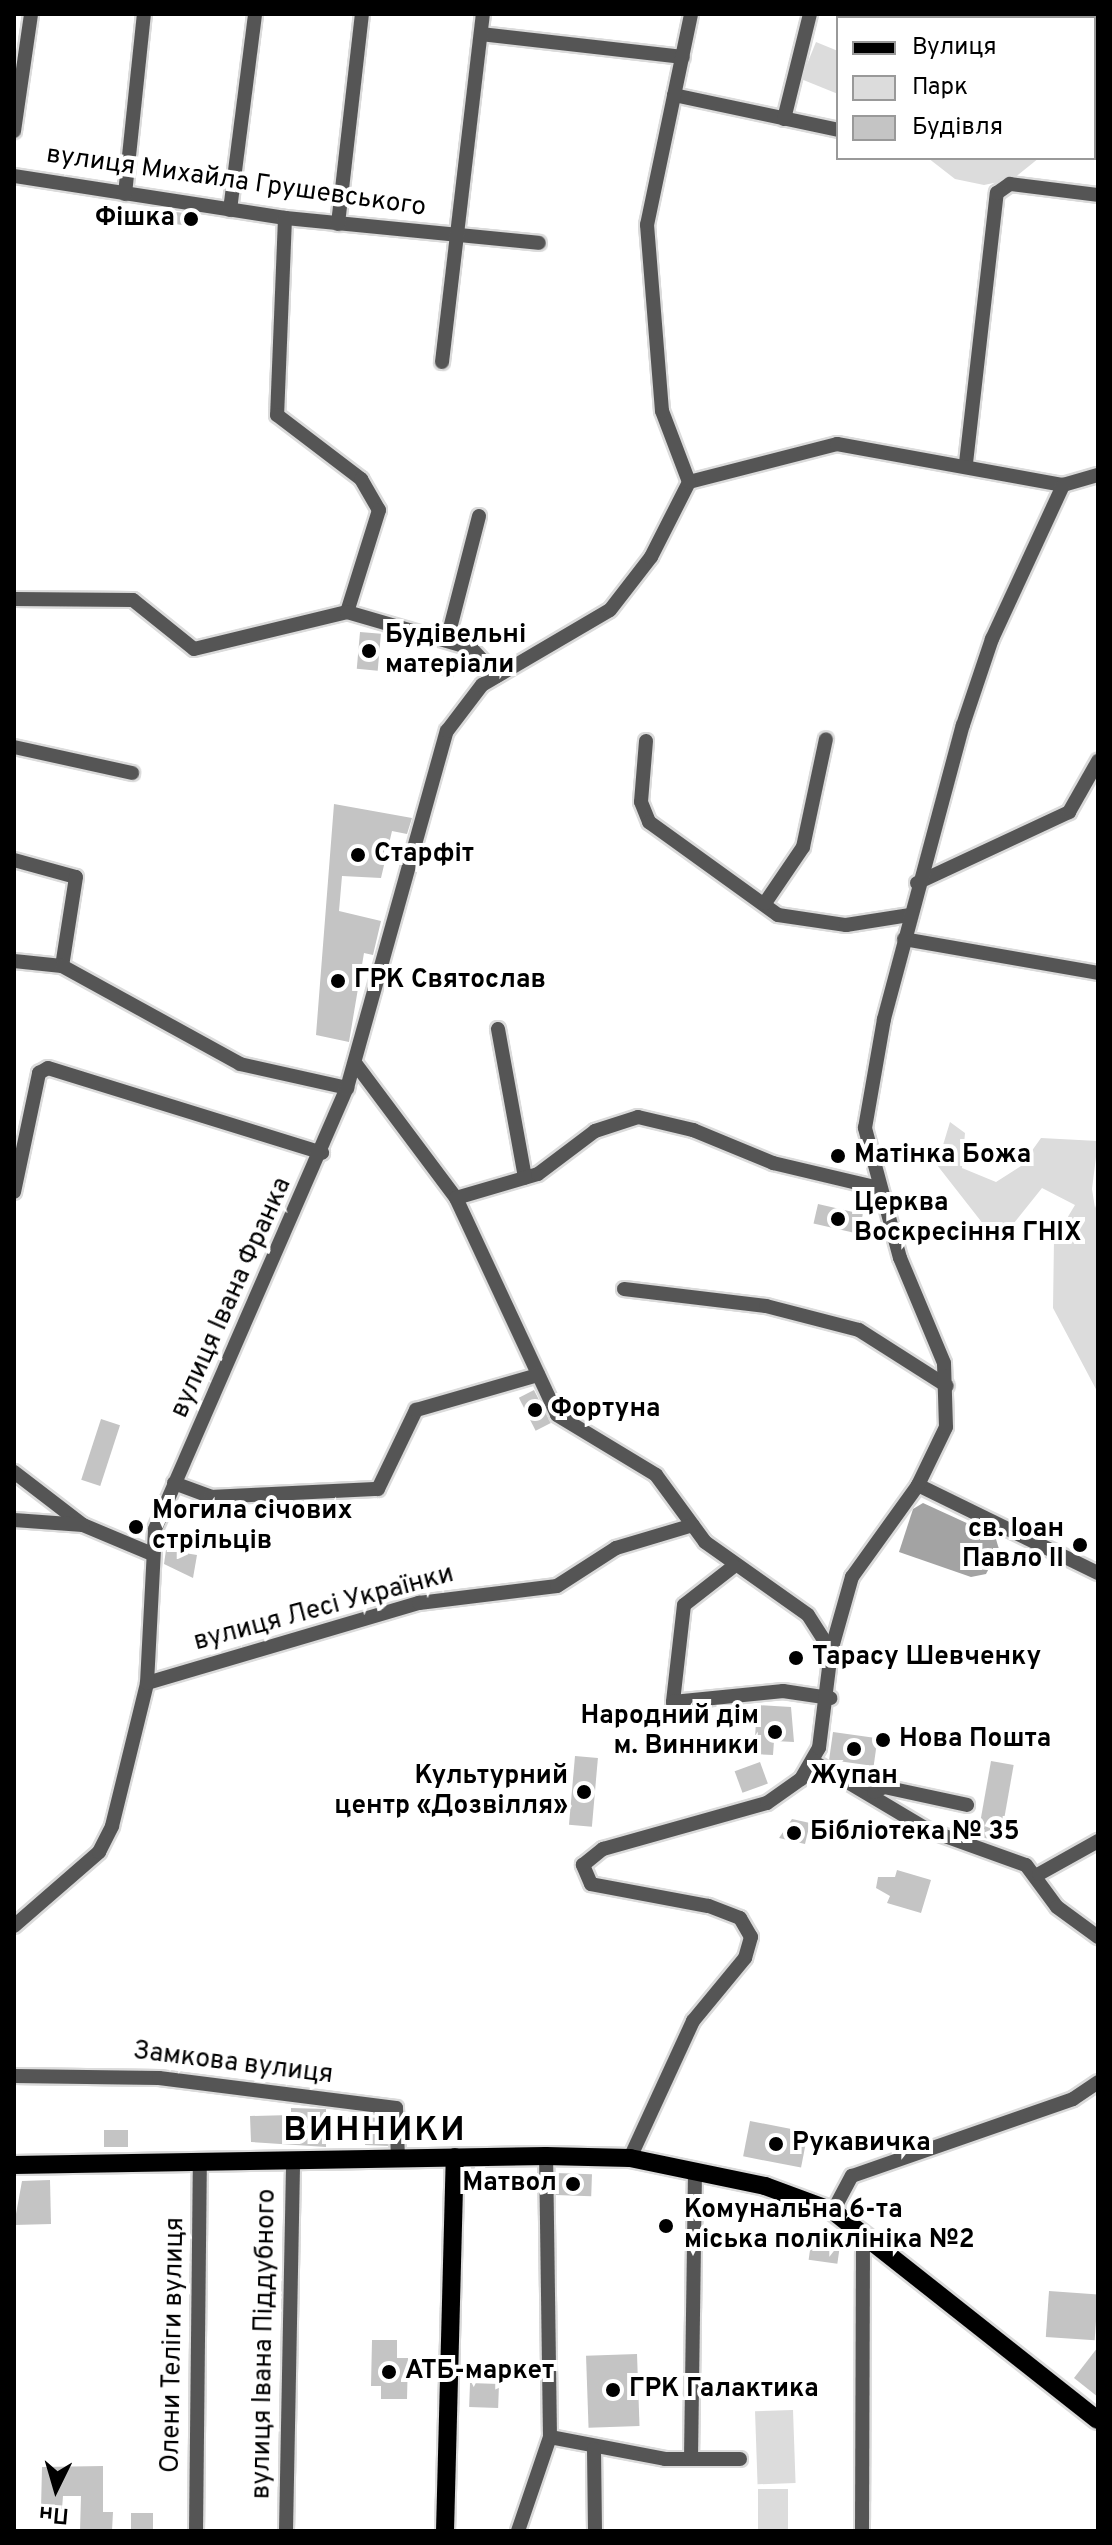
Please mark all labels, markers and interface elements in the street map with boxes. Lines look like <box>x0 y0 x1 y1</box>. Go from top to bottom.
legend <box>836 16 1096 160</box>
text: Вулиця <box>912 33 996 63</box>
text: Парк <box>912 73 968 103</box>
text: Будівля <box>912 113 1003 143</box>
street label: вулиця Михайла Грушевського <box>44 140 428 224</box>
place label: Фішка <box>95 203 175 235</box>
marker: Фішка <box>182 210 200 228</box>
place label: Будівельні матеріали <box>385 620 526 682</box>
marker: Будівельні матеріали <box>360 642 378 660</box>
place label: Старфіт <box>374 839 474 871</box>
marker: Старфіт <box>349 846 367 864</box>
place label: ГРК Святослав <box>354 965 546 997</box>
marker: ГРК Святослав <box>329 972 347 990</box>
place label: Матінка Божа <box>854 1140 1031 1172</box>
marker: Матінка Божа <box>829 1147 847 1165</box>
street label: вулиця Івана Франка <box>165 1173 299 1423</box>
place label: Церква Воскресіння ГНІХ <box>854 1188 1082 1250</box>
marker: Церква Воскресіння ГНІХ <box>829 1210 847 1228</box>
place label: Фортуна <box>551 1394 660 1426</box>
marker: Фортуна <box>526 1401 544 1419</box>
place label: Могила січових стрільців <box>152 1496 352 1558</box>
place label: св. Іоан Павло ІІ <box>962 1514 1064 1576</box>
marker: Могила січових стрільців <box>127 1518 145 1536</box>
marker: св. Іоан Павло ІІ <box>1071 1536 1089 1554</box>
street label: вулиця Лесі Українки <box>191 1559 457 1659</box>
place label: Тарасу Шевченку <box>812 1642 1041 1674</box>
marker: Тарасу Шевченку <box>787 1649 805 1667</box>
place label: Народний дім м. Винники <box>581 1701 759 1762</box>
marker: Народний дім м. Винники <box>766 1723 784 1741</box>
place label: Нова Пошта <box>899 1724 1051 1756</box>
marker: Нова Пошта <box>874 1731 892 1749</box>
marker: Жупан <box>845 1740 863 1758</box>
place label: Культурний центр «Дозвілля» <box>334 1761 568 1822</box>
place label: Жупан <box>810 1761 898 1793</box>
marker: Культурний центр «Дозвілля» <box>575 1783 593 1801</box>
place label: Бібліотека № 35 <box>810 1817 1020 1849</box>
marker: Бібліотека № 35 <box>785 1824 803 1842</box>
street label: Замкова вулиця <box>131 2036 335 2092</box>
district label: ВИННИКИ <box>283 2112 467 2152</box>
place label: Рукавичка <box>792 2128 931 2160</box>
marker: Рукавичка <box>767 2135 785 2153</box>
place label: Матвол <box>462 2168 557 2200</box>
marker: Матвол <box>564 2175 582 2193</box>
street label: вулиця Івана Піддубного <box>247 2189 283 2499</box>
place label: Комунальна 6-та міська поліклініка №2 <box>684 2195 975 2256</box>
marker: Комунальна 6-та міська поліклініка №2 <box>655 2215 677 2237</box>
street label: Олени Теліги вулиця <box>156 2216 192 2474</box>
place label: АТБ-маркет <box>405 2356 554 2388</box>
marker: АТБ-маркет <box>380 2363 398 2381</box>
place label: ГРК Галактика <box>629 2374 819 2406</box>
marker: ГРК Галактика <box>604 2381 622 2399</box>
north arrow <box>16 2449 96 2529</box>
text: Пн <box>38 2499 70 2528</box>

